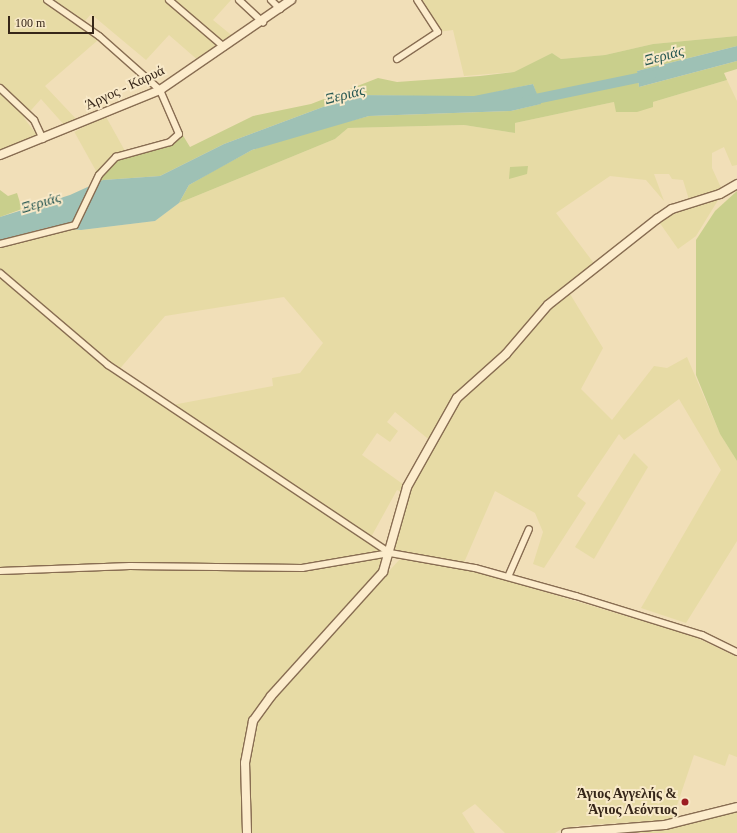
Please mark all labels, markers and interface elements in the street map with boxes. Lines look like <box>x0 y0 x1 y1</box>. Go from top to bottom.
scale bar <box>10 8 96 34</box>
text: 100 m <box>15 16 45 30</box>
water label: Ξεριάς <box>642 42 686 70</box>
street label: Άργος - Καρυά <box>83 62 167 114</box>
water label: Ξεριάς <box>323 81 367 109</box>
water label: Ξεριάς <box>19 188 63 218</box>
place label: Άγιος Αγγελής & Άγιος Λεόντιος <box>576 786 677 818</box>
marker: Άγιος Αγγελής & Άγιος Λεόντιος <box>680 797 690 807</box>

